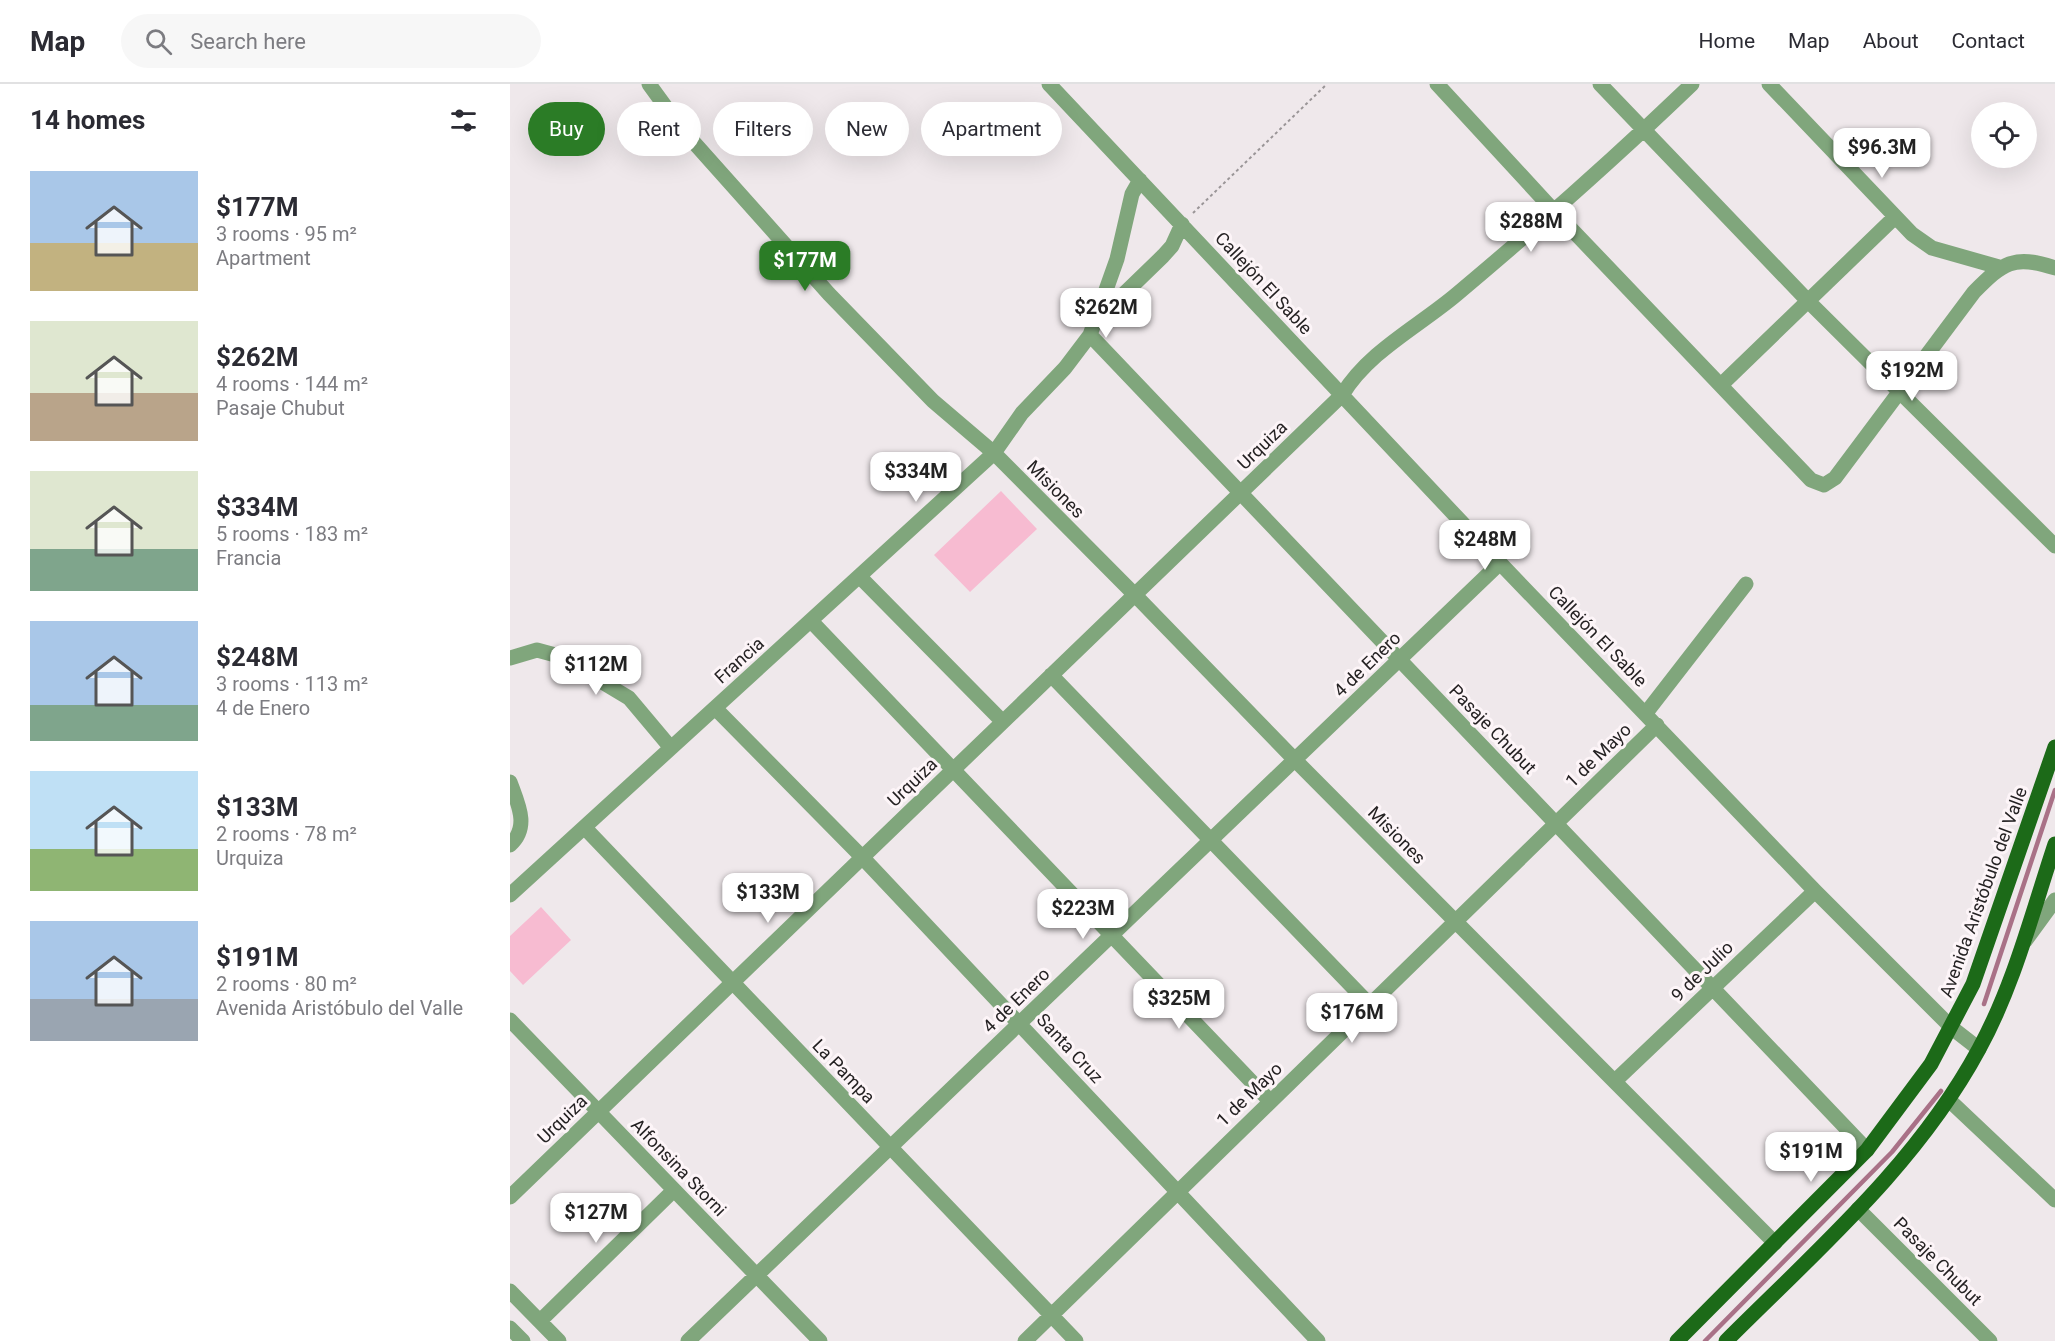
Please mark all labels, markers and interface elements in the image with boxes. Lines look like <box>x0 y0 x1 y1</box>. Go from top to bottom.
search box <box>121 14 541 68</box>
text: Map <box>30 25 85 58</box>
icon: search <box>142 25 175 58</box>
text: Search here <box>190 29 306 54</box>
text: Home <box>1699 29 1755 53</box>
text: Map <box>1788 29 1830 53</box>
text: About <box>1863 29 1919 53</box>
text: Contact <box>1952 29 2025 53</box>
chip: Buy <box>528 102 605 156</box>
chip: Rent <box>617 102 701 156</box>
chip: Filters <box>713 102 813 156</box>
chip: New <box>825 102 909 156</box>
chip: Apartment <box>921 102 1062 156</box>
map controls <box>1971 102 2037 168</box>
button: locate <box>1971 102 2037 168</box>
icon: filters <box>447 104 480 137</box>
text: 14 homes <box>30 105 145 135</box>
pin: $96.3M <box>1833 128 1931 179</box>
text: $96.3M <box>1847 135 1917 159</box>
text: $177M <box>216 192 298 222</box>
icon: home <box>78 195 150 267</box>
pin: $288M <box>1489 202 1573 253</box>
text: $288M <box>1499 209 1563 233</box>
text: 3 rooms · 95 m² <box>216 222 357 246</box>
street label: Callejón El Sable <box>1211 227 1317 339</box>
pin: $177M <box>763 241 847 292</box>
text: Apartment <box>216 246 311 270</box>
text: $177M <box>773 248 837 272</box>
pin: $262M <box>1064 288 1148 339</box>
text: $262M <box>1074 295 1138 319</box>
text: $262M <box>216 342 298 372</box>
icon: home <box>78 345 150 417</box>
pin: $192M <box>1870 351 1954 402</box>
text: $192M <box>1880 358 1944 382</box>
text: 4 rooms · 144 m² <box>216 372 368 396</box>
text: Pasaje Chubut <box>216 396 345 420</box>
street label: Urquiza <box>1233 416 1291 474</box>
pin: $334M <box>874 452 958 503</box>
street label: Misiones <box>1023 456 1089 522</box>
text: $334M <box>884 459 948 483</box>
text: $334M <box>216 492 298 522</box>
icon: home <box>78 495 150 567</box>
pin: $248M <box>1443 520 1527 571</box>
text: 5 rooms · 183 m² <box>216 522 368 546</box>
text: $248M <box>1453 527 1517 551</box>
text: Francia <box>216 546 281 570</box>
street label: Callejón El Sable <box>1544 581 1652 691</box>
street label: 4 de Enero <box>1329 627 1405 701</box>
street label: Francia <box>710 633 768 687</box>
text: $248M <box>216 642 298 672</box>
icon: home <box>78 645 150 717</box>
pin: $112M <box>554 645 638 696</box>
text: $112M <box>564 652 628 676</box>
text: 3 rooms · 113 m² <box>216 672 368 696</box>
street label: Pasaje Chubut <box>1445 680 1541 778</box>
text: 4 de Enero <box>216 696 310 720</box>
street label: 1 de Mayo <box>1561 719 1635 791</box>
street label: Urquiza <box>883 753 941 811</box>
street label: Avenida Aristóbulo del Valle <box>1935 784 2031 1000</box>
text: $133M <box>216 792 298 822</box>
icon: home <box>78 795 150 867</box>
street label: Misiones <box>1364 802 1430 868</box>
text: 2 rooms · 78 m² <box>216 822 357 846</box>
text: Urquiza <box>216 846 284 870</box>
pin: $133M <box>726 873 810 924</box>
text: $133M <box>736 880 800 904</box>
pin: $223M <box>1041 889 1125 940</box>
text: $223M <box>1051 896 1115 920</box>
street label: 9 de Julio <box>1667 936 1737 1006</box>
text: $191M <box>216 942 298 972</box>
icon: home <box>78 945 150 1017</box>
street label: 4 de Enero <box>978 963 1054 1037</box>
text: 2 rooms · 80 m² <box>216 972 357 996</box>
pin: $325M <box>1137 979 1221 1030</box>
text: $325M <box>1147 986 1211 1010</box>
pin: $176M <box>1310 993 1394 1044</box>
text: Avenida Aristóbulo del Valle <box>216 996 463 1020</box>
text: $176M <box>1320 1000 1384 1024</box>
street label: Santa Cruz <box>1033 1009 1107 1087</box>
street label: La Pampa <box>808 1035 880 1107</box>
street label: 1 de Mayo <box>1212 1058 1286 1130</box>
street label: Urquiza <box>533 1090 591 1148</box>
street label: Alfonsina Storni <box>627 1114 731 1220</box>
pin: $191M <box>1769 1132 1853 1183</box>
text: $191M <box>1779 1139 1843 1163</box>
pin: $127M <box>554 1193 638 1244</box>
text: $127M <box>564 1200 628 1224</box>
street label: Pasaje Chubut <box>1890 1213 1986 1309</box>

